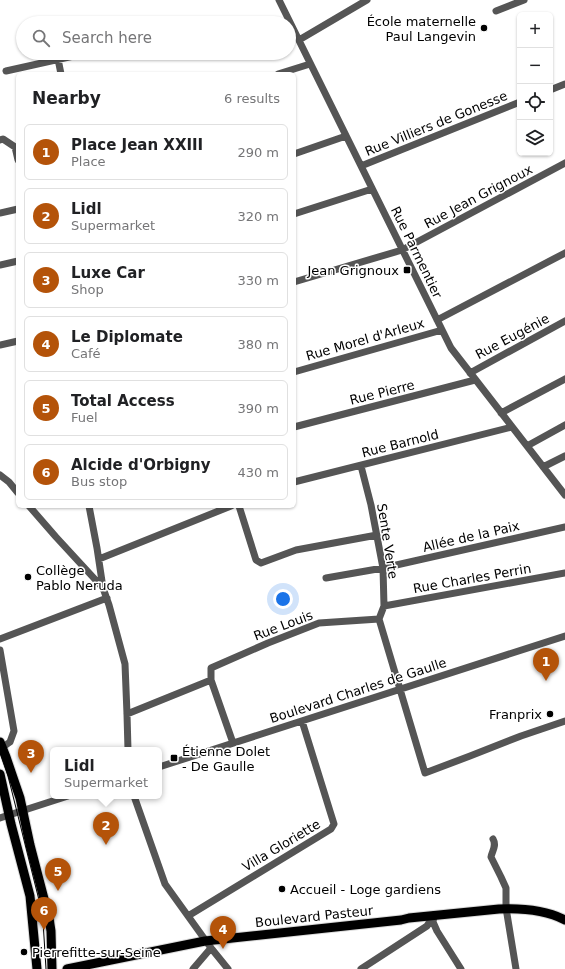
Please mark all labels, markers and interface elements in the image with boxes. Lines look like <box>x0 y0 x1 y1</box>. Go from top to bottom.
map controls <box>517 12 553 156</box>
button: + <box>517 12 553 48</box>
place label: École maternelle Paul Langevin <box>367 14 476 44</box>
search box <box>16 16 296 60</box>
marker: École maternelle Paul Langevin <box>479 23 489 33</box>
icon: search <box>30 27 52 49</box>
text: Search here <box>62 29 152 47</box>
button: − <box>517 48 553 84</box>
button: locate <box>517 84 553 120</box>
text: Nearby <box>32 88 101 108</box>
street label: Rue Villiers de Gonesse <box>363 88 510 159</box>
text: 6 results <box>224 91 280 106</box>
button: layers <box>517 120 553 156</box>
text: Place Jean XXIII <box>71 136 203 154</box>
text: 1 <box>41 145 51 160</box>
text: 290 m <box>237 145 279 160</box>
text: Place <box>71 154 106 169</box>
street label: Rue Jean Grignoux <box>422 161 535 231</box>
text: Lidl <box>71 200 102 218</box>
street label: Rue Parmentier <box>388 204 446 301</box>
text: 2 <box>41 209 51 224</box>
text: 320 m <box>237 209 279 224</box>
text: Supermarket <box>71 218 155 233</box>
place label: Jean Grignoux <box>306 263 399 278</box>
text: Luxe Car <box>71 264 145 282</box>
marker: Jean Grignoux <box>402 265 412 275</box>
text: 3 <box>41 273 51 288</box>
text: 330 m <box>237 273 279 288</box>
text: Shop <box>71 282 104 297</box>
street label: Rue Eugénie <box>473 311 552 362</box>
street label: Rue Morel d'Arleux <box>304 315 426 364</box>
text: Le Diplomate <box>71 328 183 346</box>
text: 4 <box>41 337 51 352</box>
text: 380 m <box>237 337 279 352</box>
text: Café <box>71 346 101 361</box>
street label: Rue Pierre <box>348 377 416 408</box>
text: Total Access <box>71 392 175 410</box>
text: 5 <box>41 401 51 416</box>
text: 390 m <box>237 401 279 416</box>
text: Fuel <box>71 410 98 425</box>
street label: Rue Barnold <box>360 427 440 460</box>
text: Alcide d'Orbigny <box>71 456 210 474</box>
text: 6 <box>41 465 51 480</box>
text: 430 m <box>237 465 279 480</box>
text: Bus stop <box>71 474 127 489</box>
street label: Sente Verte <box>374 502 401 580</box>
street label: Allée de la Paix <box>421 518 521 555</box>
street label: Rue Charles Perrin <box>412 561 532 596</box>
place label: Collège Pablo Neruda <box>36 563 123 593</box>
marker: Collège Pablo Neruda <box>23 572 33 582</box>
your location <box>273 589 293 609</box>
street label: Rue Louis <box>251 607 315 644</box>
pin: 1 <box>533 648 559 681</box>
street label: Boulevard Charles de Gaulle <box>268 655 448 726</box>
place label: Franprix <box>489 707 542 722</box>
marker: Franprix <box>545 709 555 719</box>
pin: 3 <box>18 740 44 773</box>
place label: Étienne Dolet - De Gaulle <box>182 744 270 774</box>
popup <box>50 747 162 799</box>
marker: Étienne Dolet - De Gaulle <box>169 753 179 763</box>
text: Lidl <box>64 757 95 775</box>
text: Supermarket <box>64 775 148 790</box>
pin: 2 <box>93 812 119 845</box>
street label: Villa Gloriette <box>240 816 323 875</box>
pin: 5 <box>45 858 71 891</box>
place label: Accueil - Loge gardiens <box>290 882 441 897</box>
marker: Accueil - Loge gardiens <box>277 884 287 894</box>
pin: 6 <box>31 897 57 930</box>
street label: Boulevard Pasteur <box>254 903 374 930</box>
pin: 4 <box>210 916 236 949</box>
place label: Pierrefitte-sur-Seine <box>32 945 161 960</box>
marker: Pierrefitte-sur-Seine <box>19 947 29 957</box>

